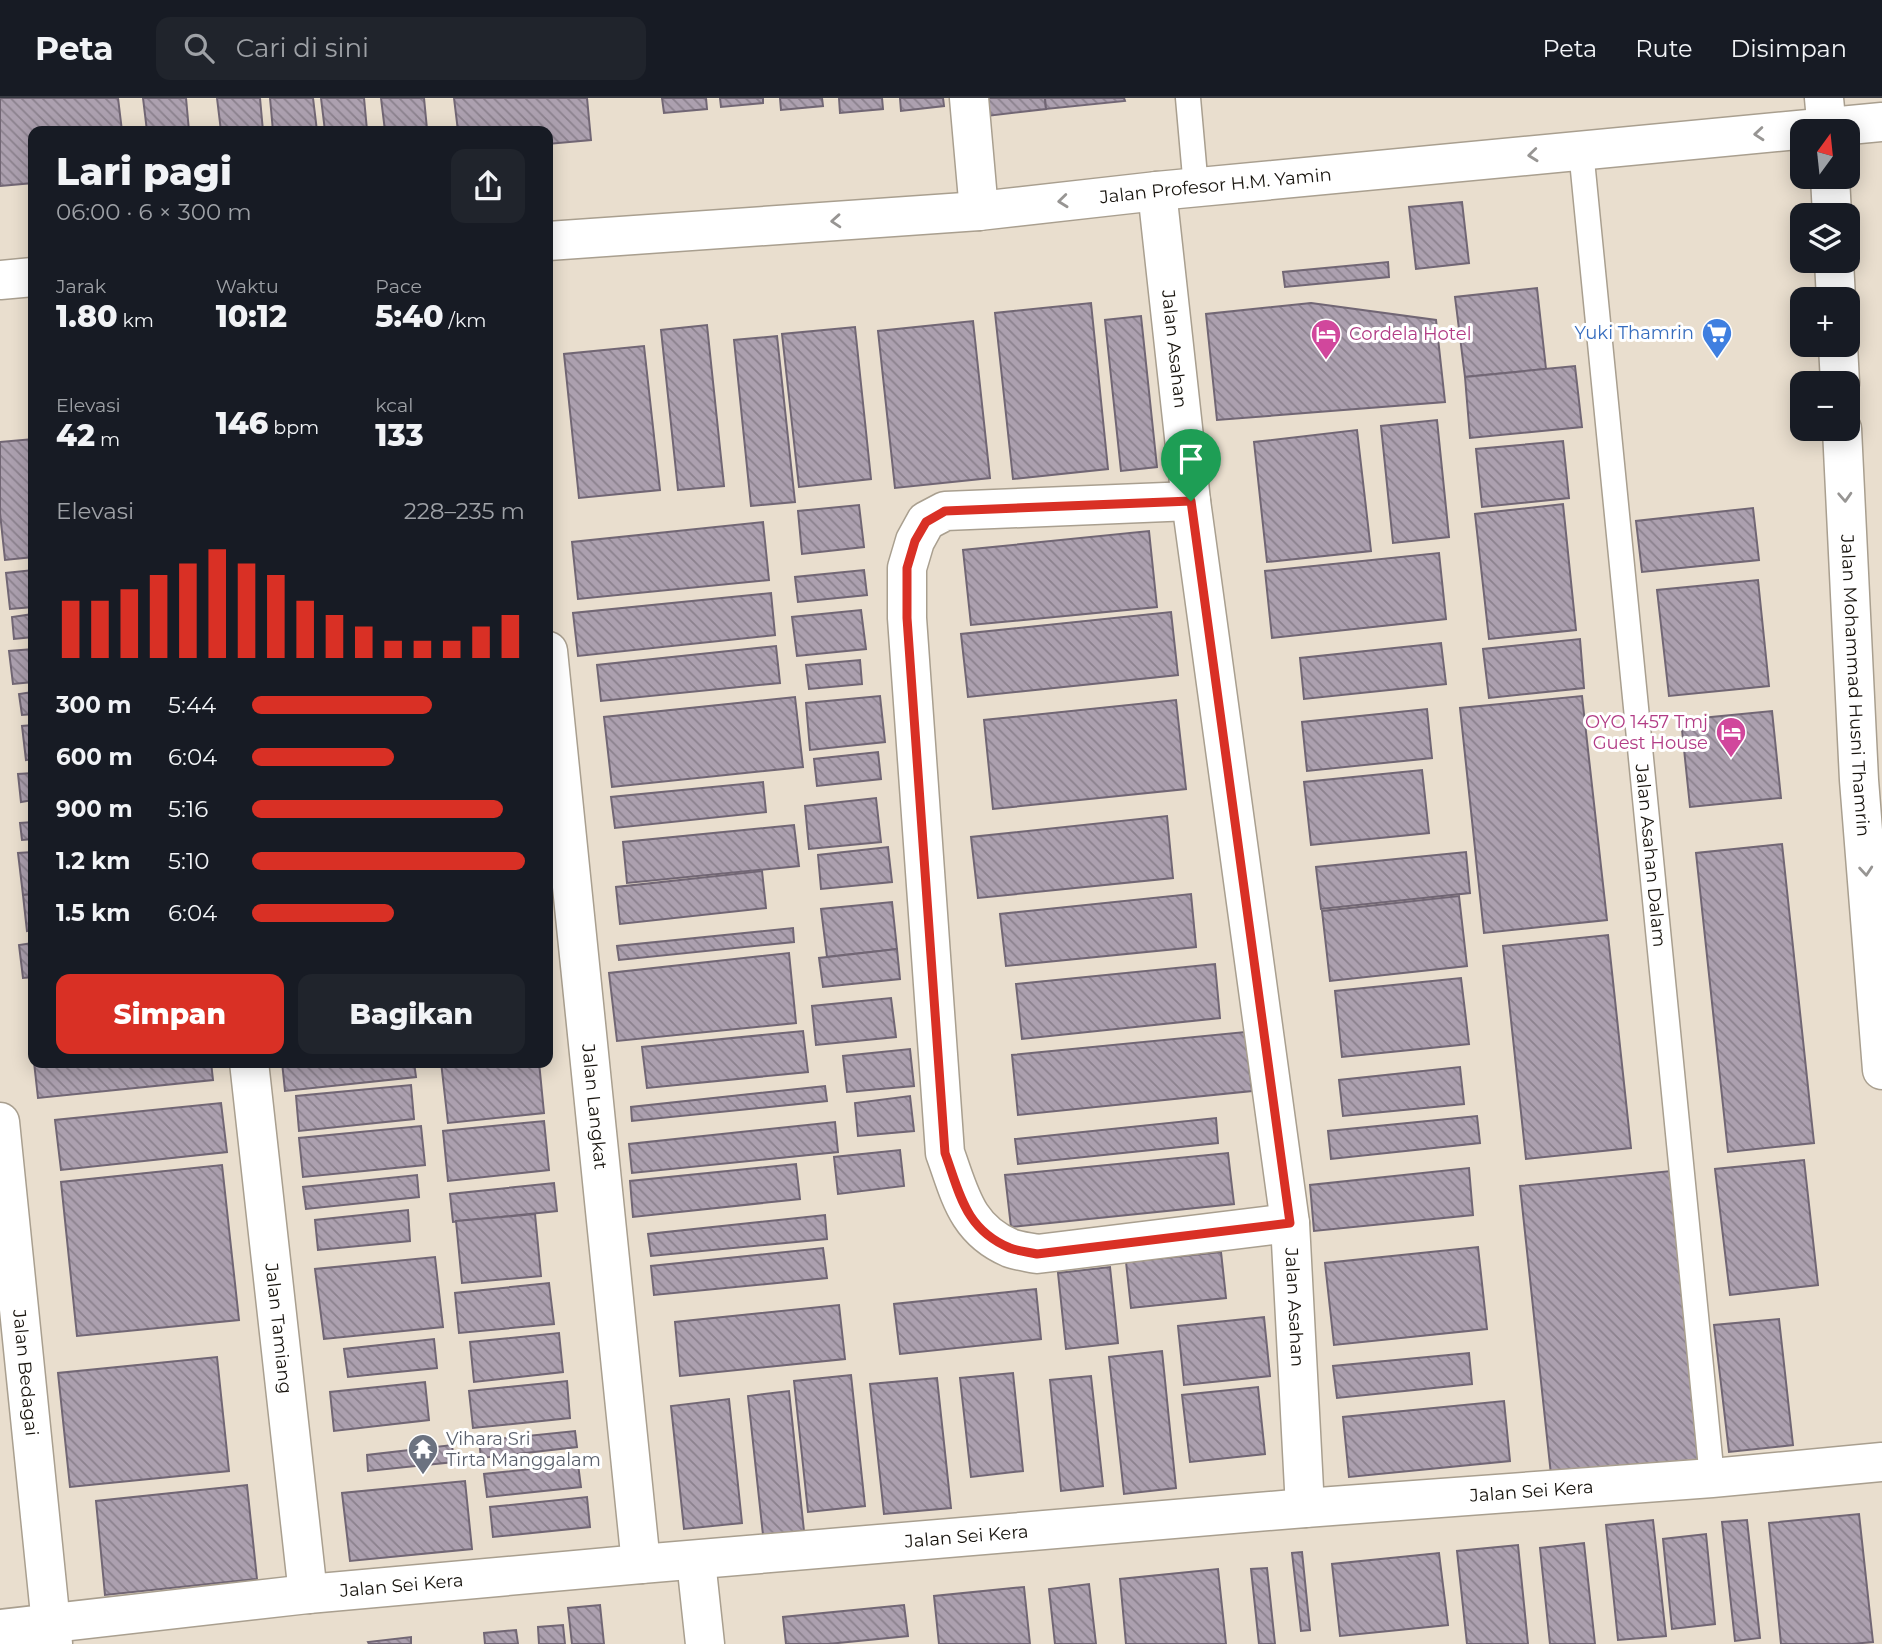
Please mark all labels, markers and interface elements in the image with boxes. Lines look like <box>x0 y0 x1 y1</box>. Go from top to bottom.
search box <box>156 17 646 80</box>
text: Peta <box>35 28 114 68</box>
icon: search <box>180 29 218 67</box>
text: Cari di sini <box>236 32 369 64</box>
text: Peta <box>1542 34 1597 63</box>
text: Rute <box>1635 34 1693 63</box>
text: Disimpan <box>1731 34 1847 63</box>
north arrow <box>1790 119 1860 189</box>
map controls <box>1790 119 1860 441</box>
one-way arrow <box>1754 126 1765 141</box>
one-way arrow <box>1527 147 1538 162</box>
text: Lari pagi <box>56 148 232 195</box>
button: share <box>451 149 525 223</box>
street label: Jalan Profesor H.M. Yamin <box>1098 163 1333 208</box>
one-way arrow <box>1057 194 1068 209</box>
text: 06:00 · 6 × 300 m <box>56 198 252 226</box>
button: layers <box>1790 203 1860 273</box>
one-way arrow <box>830 213 841 228</box>
text: Jarak <box>56 275 106 298</box>
text: Waktu <box>216 275 279 298</box>
text: Pace <box>375 275 422 298</box>
button: + <box>1790 287 1860 357</box>
street label: Jalan Asahan <box>1157 288 1192 410</box>
text: 1.80 <box>56 298 118 335</box>
text: 10:12 <box>216 298 287 335</box>
text: 5:40 <box>375 298 444 335</box>
text: km <box>118 309 154 332</box>
text: /km <box>444 309 486 332</box>
supermarket icon: Yuki Thamrin <box>1700 316 1734 360</box>
hotel icon: Cordela Hotel <box>1309 317 1343 361</box>
place label: Yuki Thamrin <box>1574 322 1694 344</box>
place label: Cordela Hotel <box>1349 323 1471 345</box>
button: − <box>1790 371 1860 441</box>
text: Elevasi <box>56 394 121 417</box>
text: kcal <box>375 394 413 417</box>
text: 146 <box>216 405 268 442</box>
text: bpm <box>268 416 319 439</box>
text: 42 <box>56 417 95 454</box>
text: 133 <box>375 417 424 454</box>
text: m <box>95 428 120 451</box>
pin <box>1161 429 1221 501</box>
icon: arrive <box>1172 440 1210 478</box>
one-way arrow <box>1838 492 1853 503</box>
text: Elevasi <box>56 497 134 525</box>
text: 228–235 m <box>404 497 525 525</box>
street label: Jalan Mohammad Husni Thamrin <box>1836 533 1874 838</box>
text: 300 m <box>56 691 132 719</box>
text: 5:44 <box>168 691 216 719</box>
place label: OYO 1457 Tmj Guest House <box>1585 711 1708 754</box>
hotel icon: OYO 1457 Tmj Guest House <box>1714 715 1748 759</box>
text: 600 m <box>56 743 133 771</box>
text: 6:04 <box>168 743 217 771</box>
street label: Jalan Asahan Dalam <box>1631 762 1671 948</box>
text: 900 m <box>56 795 133 823</box>
text: 5:16 <box>168 795 208 823</box>
text: 1.2 km <box>56 847 130 875</box>
text: 5:10 <box>168 847 209 875</box>
one-way arrow <box>1858 866 1873 877</box>
text: 1.5 km <box>56 899 130 927</box>
text: 6:04 <box>168 899 217 927</box>
button: Simpan <box>56 974 284 1054</box>
button: Bagikan <box>298 974 525 1054</box>
street label: Jalan Langkat <box>577 1042 612 1171</box>
street label: Jalan Asahan <box>1280 1246 1309 1367</box>
street label: Jalan Tamiang <box>260 1261 297 1395</box>
street label: Jalan Bedagai <box>8 1307 43 1437</box>
place label: Vihara Sri Tirta Manggalam <box>446 1428 601 1471</box>
temple icon: Vihara Sri Tirta Manggalam <box>406 1432 440 1476</box>
street label: Jalan Sei Kera <box>1468 1476 1594 1507</box>
street label: Jalan Sei Kera <box>903 1520 1029 1553</box>
street label: Jalan Sei Kera <box>338 1569 464 1602</box>

